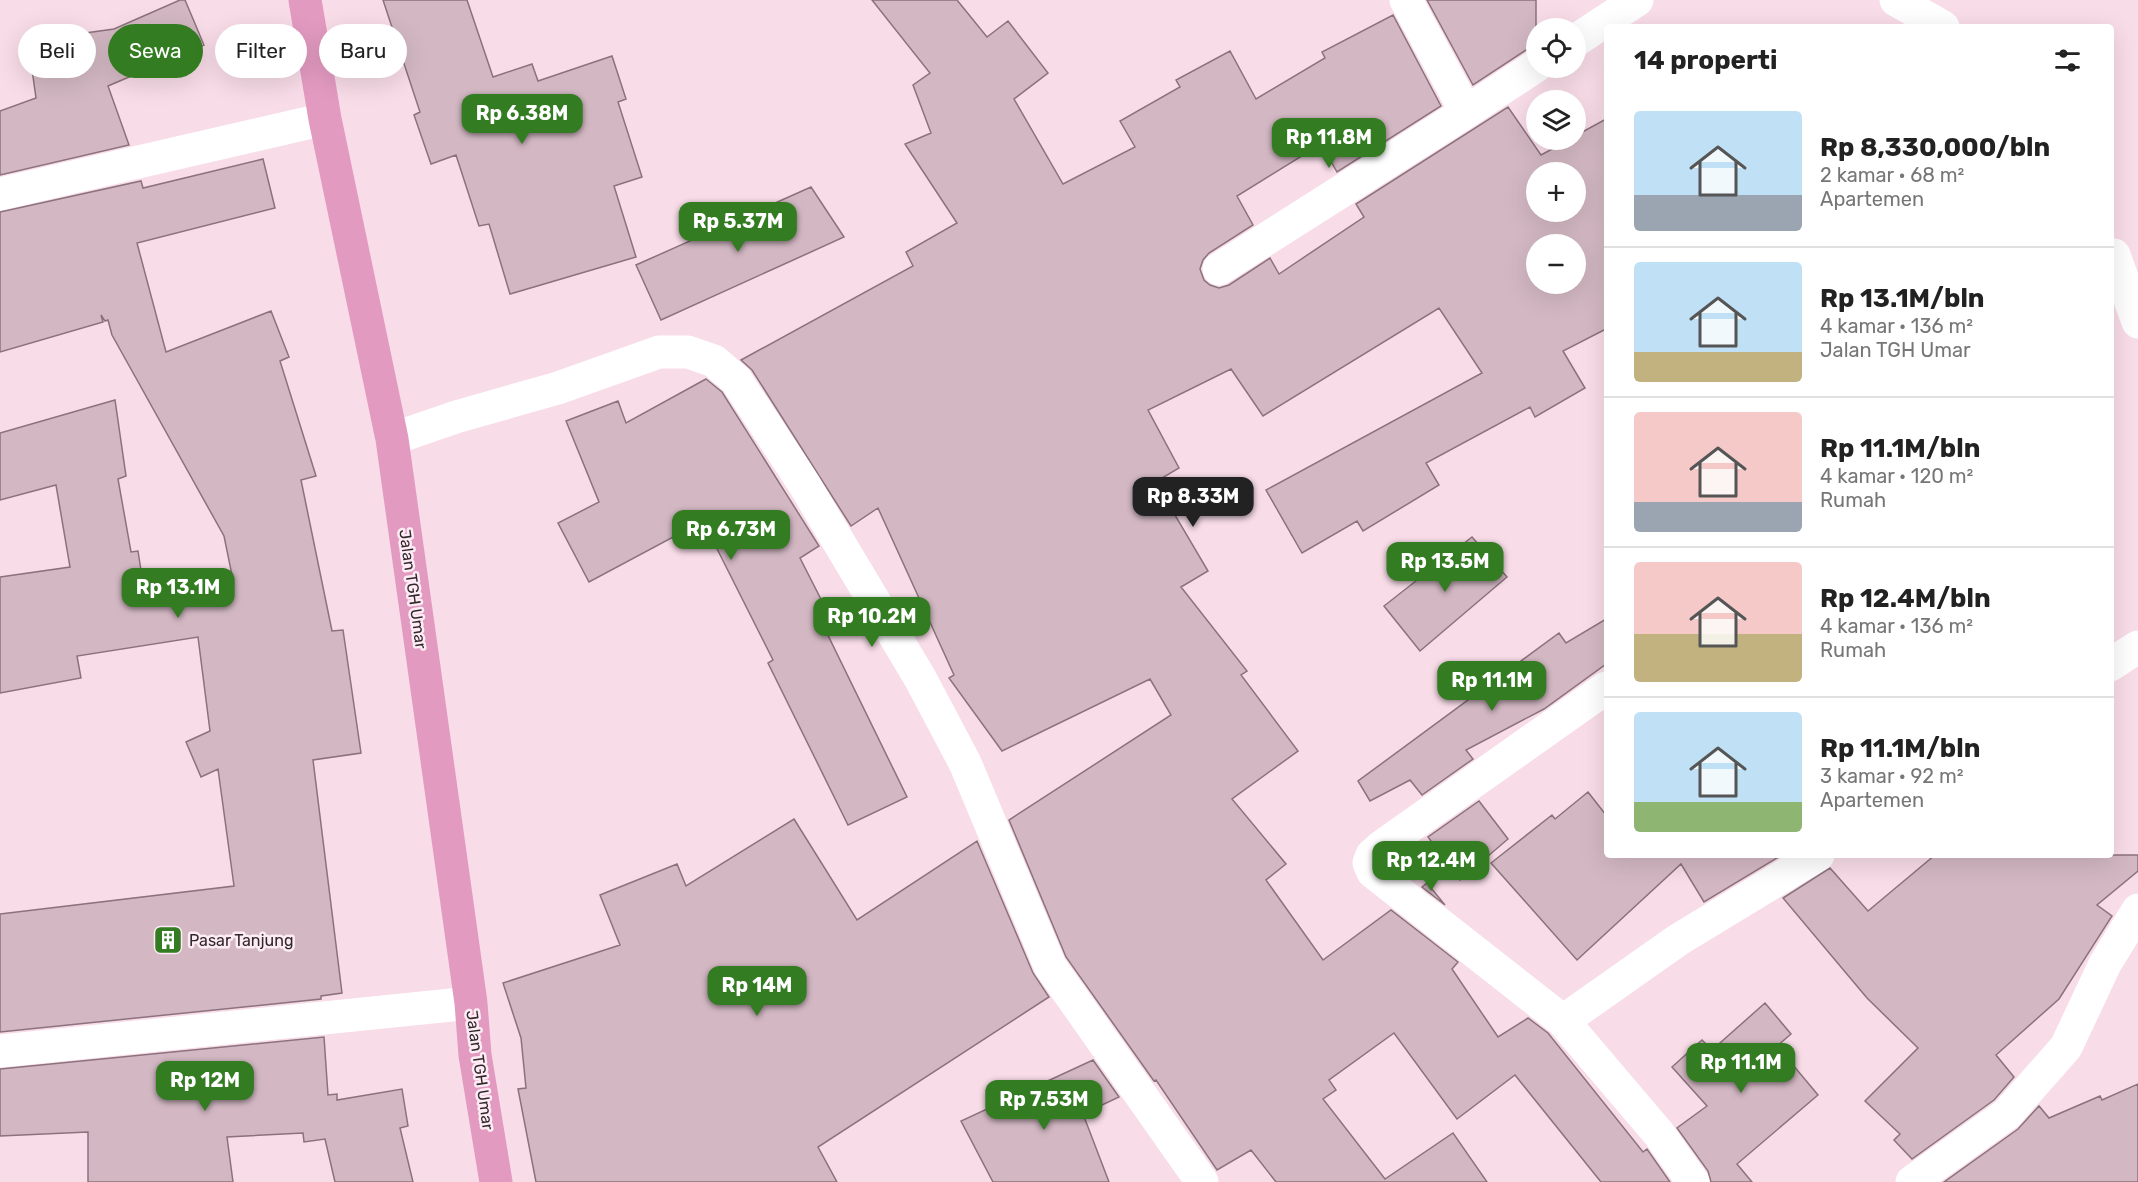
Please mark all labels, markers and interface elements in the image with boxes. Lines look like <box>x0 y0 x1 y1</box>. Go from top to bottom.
map controls <box>1526 18 1586 294</box>
button: locate <box>1526 18 1586 78</box>
chip: Beli <box>18 24 96 78</box>
chip: Sewa <box>108 24 203 78</box>
chip: Filter <box>215 24 307 78</box>
chip: Baru <box>319 24 407 78</box>
icon: filters <box>2051 44 2084 77</box>
text: 14 properti <box>1634 45 1777 76</box>
button: layers <box>1526 90 1586 150</box>
pin: Rp 6.38M <box>460 94 584 145</box>
text: Rp 6.38M <box>476 101 568 125</box>
pin: Rp 11.8M <box>1267 118 1391 169</box>
text: Rp 11.8M <box>1286 125 1372 149</box>
text: Rp 8,330,000/bln <box>1820 132 2050 163</box>
icon: home <box>1682 135 1754 207</box>
button: + <box>1526 162 1586 222</box>
text: 2 kamar · 68 m² <box>1820 163 1964 187</box>
text: Apartemen <box>1820 187 1924 211</box>
pin: Rp 5.37M <box>676 202 800 253</box>
text: Rp 5.37M <box>693 209 783 233</box>
button: − <box>1526 234 1586 294</box>
text: Rp 13.1M/bln <box>1820 283 1985 314</box>
icon: home <box>1682 286 1754 358</box>
text: 4 kamar · 136 m² <box>1820 314 1973 338</box>
text: Jalan TGH Umar <box>1820 338 1971 362</box>
text: Rp 11.1M/bln <box>1820 433 1980 464</box>
icon: home <box>1682 436 1754 508</box>
text: 4 kamar · 120 m² <box>1820 464 1973 488</box>
pin: Rp 8.33M <box>1131 477 1255 528</box>
text: Rp 8.33M <box>1147 484 1239 508</box>
text: Rumah <box>1820 488 1886 512</box>
pin: Rp 6.73M <box>669 510 793 561</box>
text: Rp 6.73M <box>686 517 776 541</box>
street label: Jalan TGH Umar <box>395 528 431 650</box>
pin: Rp 13.5M <box>1383 542 1507 593</box>
text: Rp 13.5M <box>1401 549 1489 573</box>
pin: Rp 13.1M <box>116 568 240 619</box>
text: Rp 13.1M <box>136 575 220 599</box>
text: Rp 12.4M/bln <box>1820 583 1991 614</box>
icon: home <box>1682 586 1754 658</box>
pin: Rp 10.2M <box>810 597 934 648</box>
text: Rp 10.2M <box>827 604 917 628</box>
text: 4 kamar · 136 m² <box>1820 614 1973 638</box>
text: Rumah <box>1820 638 1886 662</box>
pin: Rp 11.1M <box>1430 661 1554 712</box>
text: Rp 11.1M <box>1451 668 1533 692</box>
text: Rp 11.1M/bln <box>1820 733 1980 764</box>
icon: home <box>1682 736 1754 808</box>
text: 3 kamar · 92 m² <box>1820 764 1964 788</box>
text: Apartemen <box>1820 788 1924 812</box>
pin: Rp 12.4M <box>1369 841 1493 892</box>
text: Rp 12.4M <box>1386 848 1476 872</box>
building icon: Pasar Tanjung <box>152 924 184 956</box>
place label: Pasar Tanjung <box>189 931 293 950</box>
pin: Rp 14M <box>708 966 806 1017</box>
text: Rp 14M <box>722 973 792 997</box>
street label: Jalan TGH Umar <box>462 1009 498 1131</box>
pin: Rp 11.1M <box>1679 1043 1803 1094</box>
text: Rp 11.1M <box>1700 1050 1782 1074</box>
pin: Rp 12M <box>156 1061 254 1112</box>
text: Rp 12M <box>170 1068 240 1092</box>
pin: Rp 7.53M <box>982 1080 1106 1131</box>
text: Rp 7.53M <box>999 1087 1089 1111</box>

